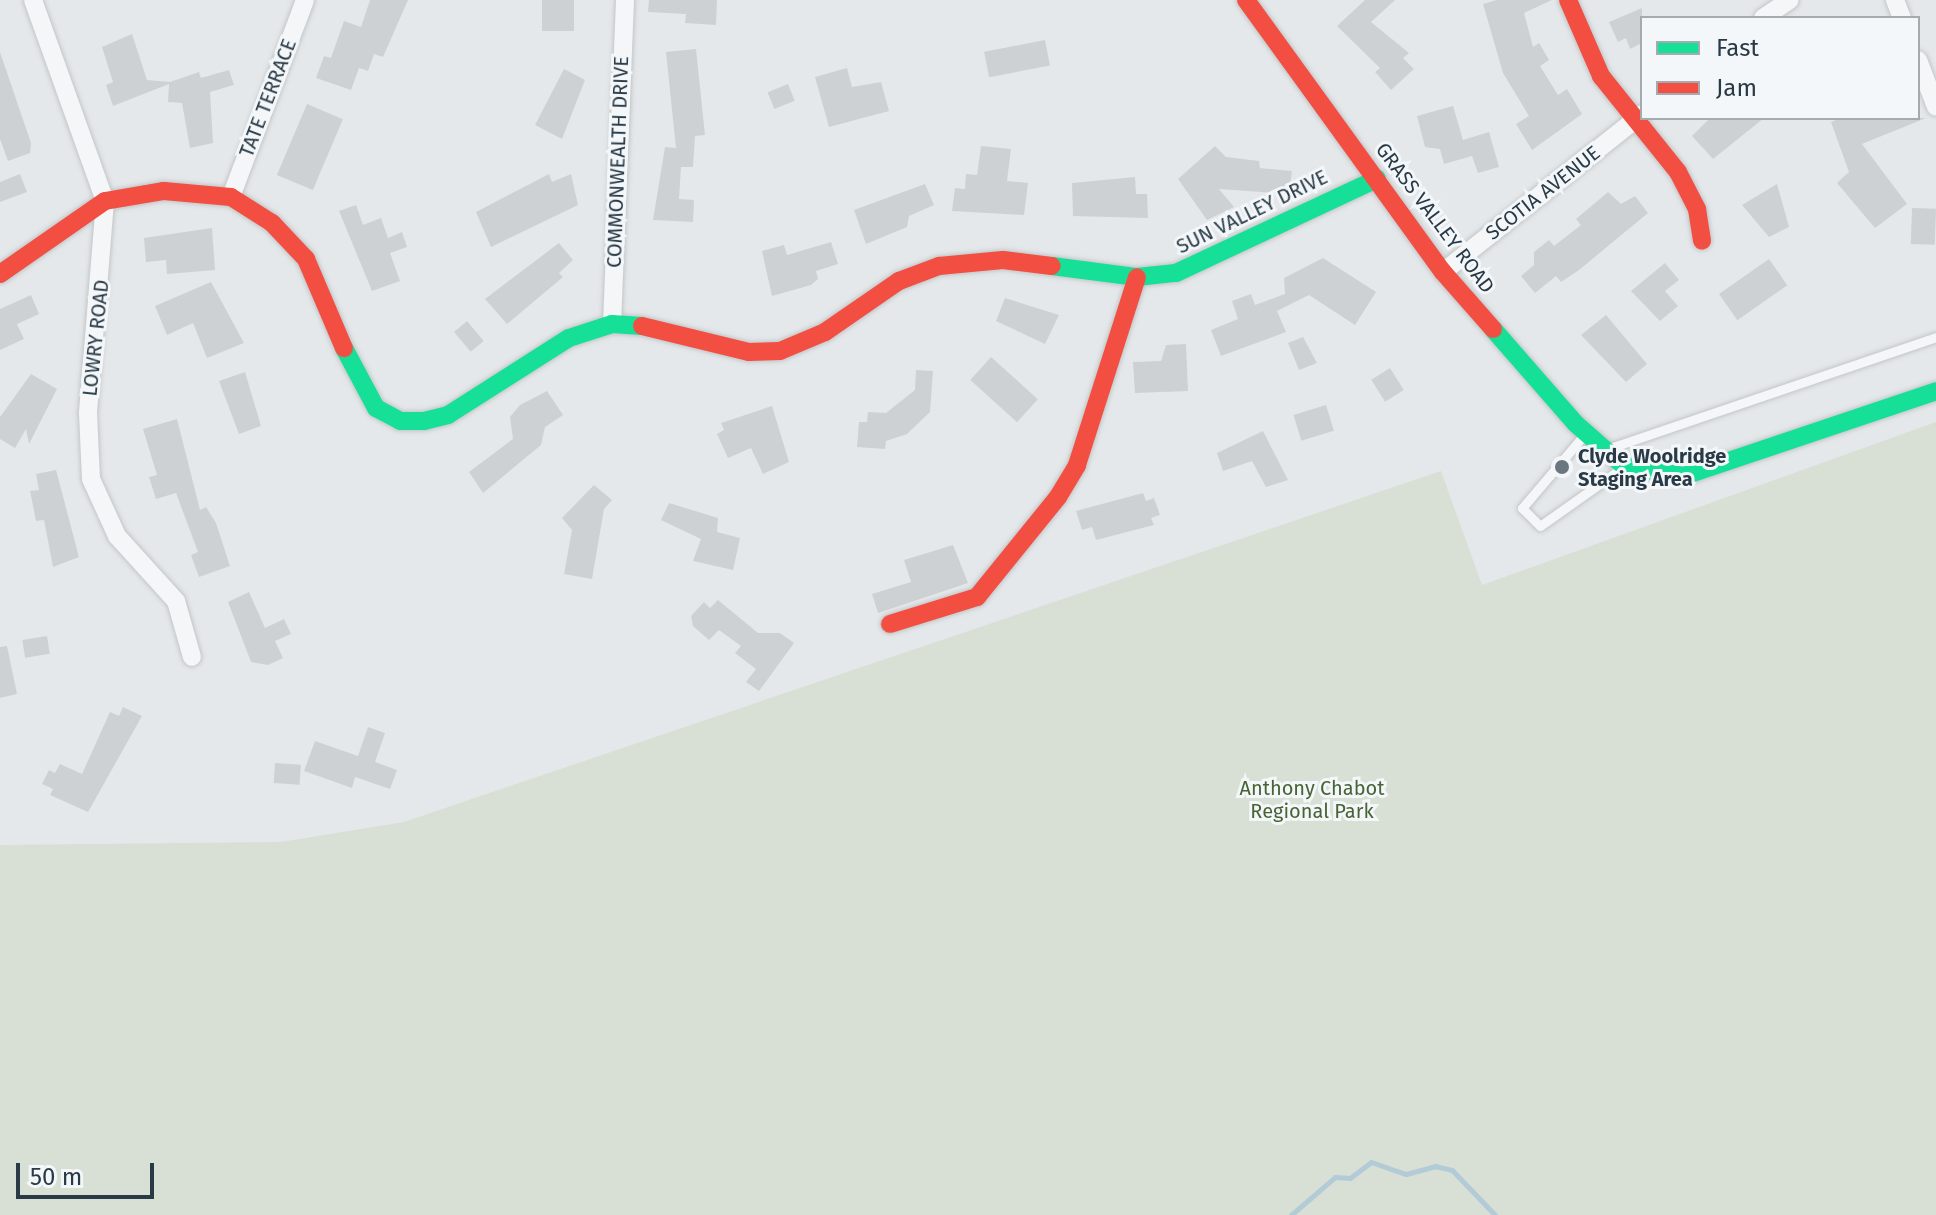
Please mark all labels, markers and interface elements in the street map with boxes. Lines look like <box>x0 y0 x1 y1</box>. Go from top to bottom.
legend <box>1640 16 1920 120</box>
text: Fast <box>1716 34 1759 62</box>
street label: TATE TERRACE <box>234 36 302 160</box>
street label: COMMONWEALTH DRIVE <box>602 56 634 268</box>
text: Jam <box>1716 74 1757 102</box>
street label: GRASS VALLEY ROAD <box>1371 138 1499 298</box>
street label: SCOTIA AVENUE <box>1481 141 1605 245</box>
street label: SUN VALLEY DRIVE <box>1173 165 1331 259</box>
street label: LOWRY ROAD <box>78 278 114 398</box>
place label: Clyde Woolridge Staging Area <box>1578 444 1726 491</box>
marker: Clyde Woolridge Staging Area <box>1553 458 1571 476</box>
park label: Anthony Chabot Regional Park <box>1240 776 1384 823</box>
scale bar <box>20 1147 158 1197</box>
text: 50 m <box>30 1163 82 1191</box>

